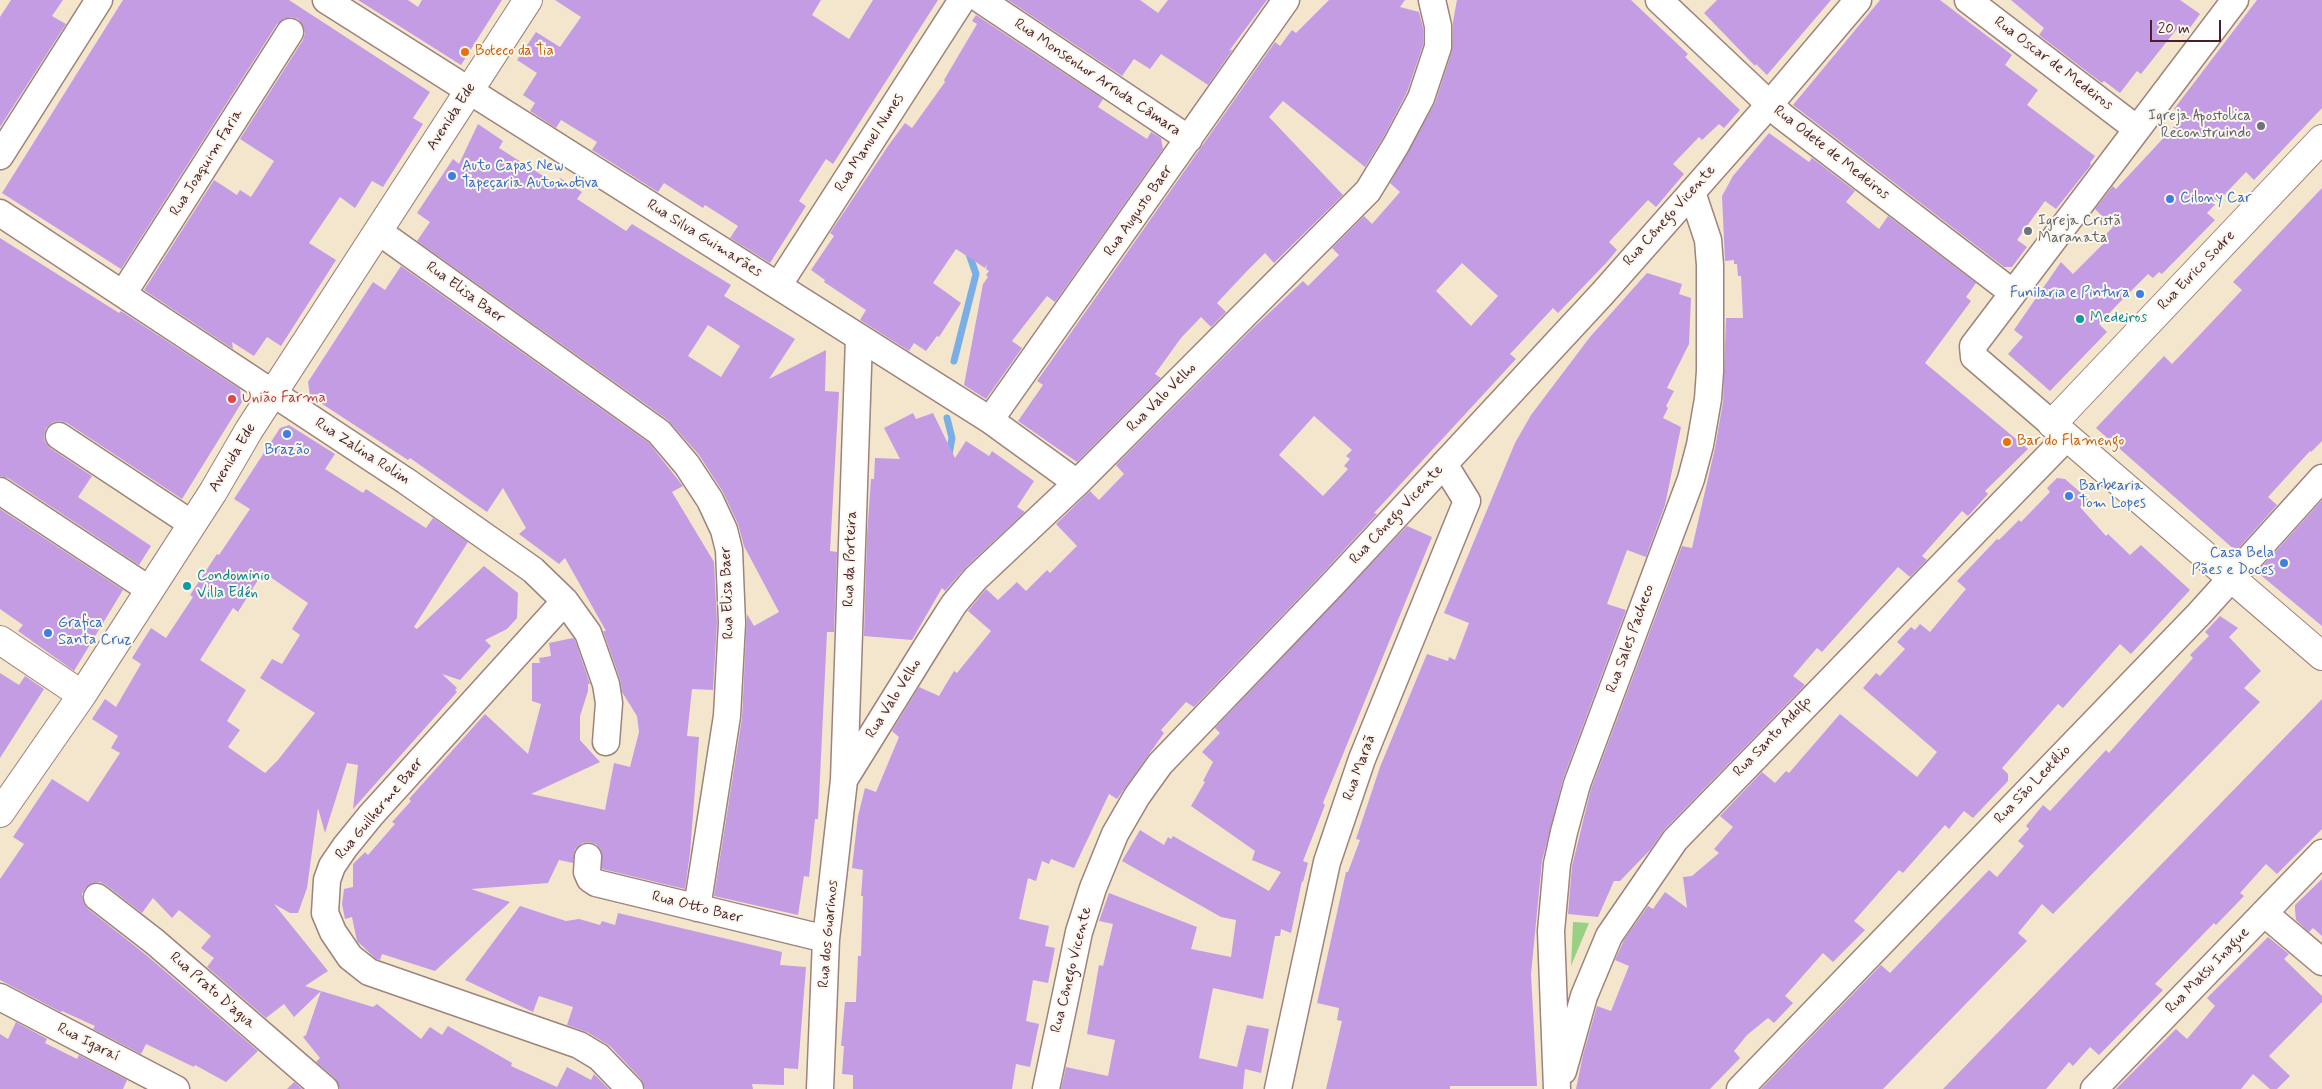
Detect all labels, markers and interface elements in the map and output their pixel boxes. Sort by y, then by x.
scale bar [2152,10,2223,42]
street label: Rua Oscar de Medeiros [1990,13,2116,115]
street label: Rua Monsenhor Arruda Câmara [1010,15,1184,141]
text: 20 m [2158,19,2190,39]
place label: Boteco da Tia [475,43,554,61]
marker: Boteco da Tia [459,46,471,58]
street label: Avenida Ede [424,80,480,154]
street label: Rua Manuel Nunes [831,90,909,196]
street label: Rua Odete de Medeiros [1769,102,1893,204]
street label: Rua Joaquim Faria [167,106,247,220]
place label: Igreja Apostolica Reconstruindo [2148,108,2251,143]
marker: Igreja Apostolica Reconstruindo [2255,120,2267,132]
place label: Auto Capas New Tapeçaria Automotiva [462,158,599,193]
street label: Rua Augusto Baer [1101,162,1177,260]
street label: Rua Cônego Vicente [1620,162,1720,270]
marker: Auto Capas New Tapeçaria Automotiva [446,170,458,182]
place label: Cilony Car [2180,190,2251,208]
marker: Cilony Car [2164,193,2176,205]
street label: Rua Silva Guimarães [643,196,765,282]
place label: Igreja Cristã Maranata [2038,213,2121,248]
marker: Igreja Cristã Maranata [2022,225,2034,237]
street label: Rua Eurico Sodre [2154,227,2240,315]
street label: Rua Elisa Baer [422,258,508,328]
place label: Funilaria e Pintura [2010,285,2130,303]
marker: Funilaria e Pintura [2134,288,2146,300]
place label: Medeiros [2090,310,2147,328]
marker: Medeiros [2074,313,2086,325]
street label: Rua Valo Velho [1124,360,1200,436]
place label: União Farma [242,390,326,408]
marker: União Farma [226,393,238,405]
street label: Rua Zalina Rolim [311,415,413,489]
street label: Avenida Ede [206,420,260,496]
marker: Brazão [281,428,293,440]
place label: Bar do Flamengo [2017,433,2124,451]
marker: Bar do Flamengo [2001,436,2013,448]
place label: Brazão [264,442,310,460]
street label: Rua Cônego Vicente [1346,461,1448,569]
place label: Barbearia Tom Lopes [2079,478,2146,513]
marker: Barbearia Tom Lopes [2063,490,2075,502]
street label: Rua da Porteira [840,511,862,607]
place label: Casa Bela Pães e Doces [2192,545,2274,580]
street label: Rua Elisa Baer [717,546,739,640]
marker: Casa Bela Pães e Doces [2278,557,2290,569]
place label: Condominio Villa Edén [197,568,270,603]
marker: Condominio Villa Edén [181,580,193,592]
street label: Rua Sales Pacheco [1603,582,1659,696]
place label: Grafica Santa Cruz [58,615,132,650]
marker: Grafica Santa Cruz [42,627,54,639]
street label: Rua Valo Velho [862,656,926,742]
street label: Rua Santo Adolfo [1730,693,1816,781]
street label: Rua Maraã [1340,733,1380,803]
street label: Rua São Leotélio [1991,742,2075,828]
street label: Rua Guilherme Baer [332,754,428,864]
street label: Rua dos Guarinos [815,879,843,989]
street label: Rua Otto Baer [650,888,744,928]
street label: Rua Cônego Vicente [1048,905,1096,1035]
street label: Rua Matsu Inague [2162,924,2254,1018]
street label: Rua Prato D'agua [165,949,259,1033]
street label: Rua Igaraí [54,1020,122,1066]

